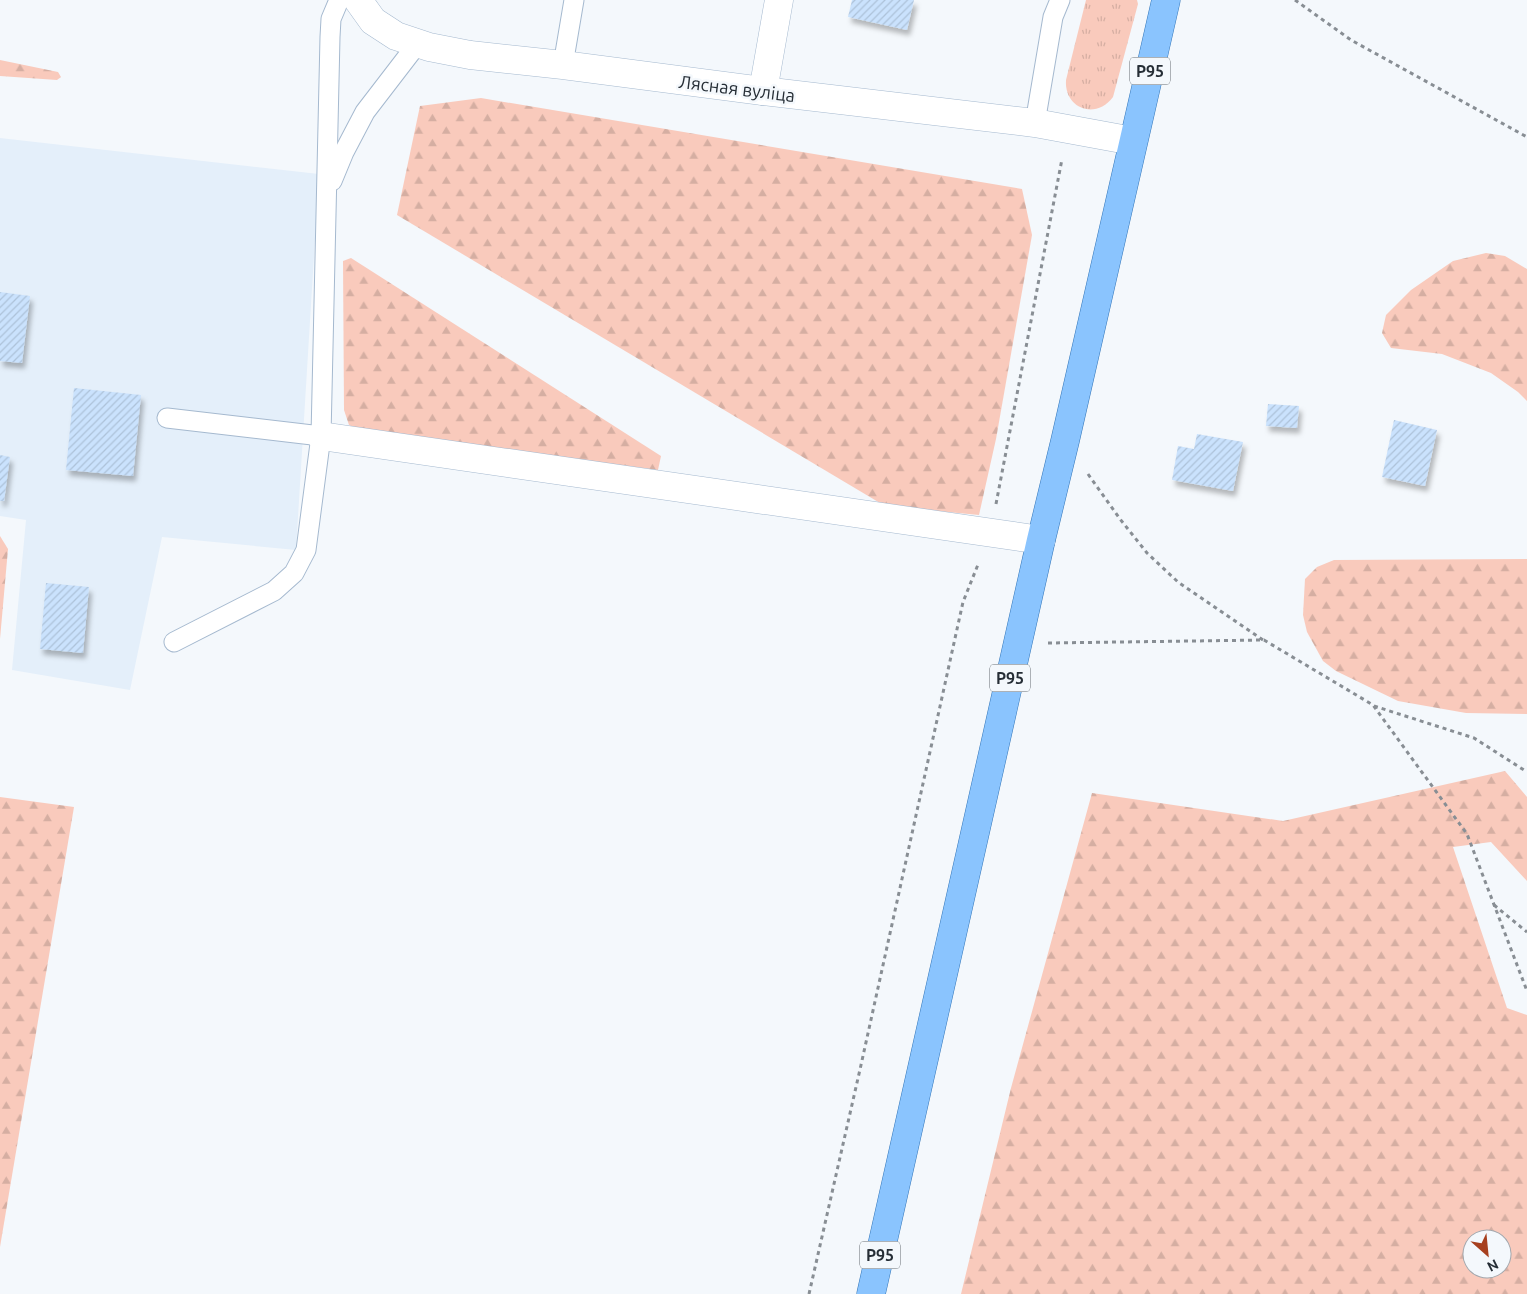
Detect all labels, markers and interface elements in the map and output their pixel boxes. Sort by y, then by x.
road number: Р95 [1130,58,1170,84]
street label: Лясная вуліца [678,71,796,105]
road number: Р95 [990,664,1030,691]
north arrow [1462,1229,1512,1279]
road number: Р95 [860,1242,900,1268]
text: N [1485,1256,1501,1275]

